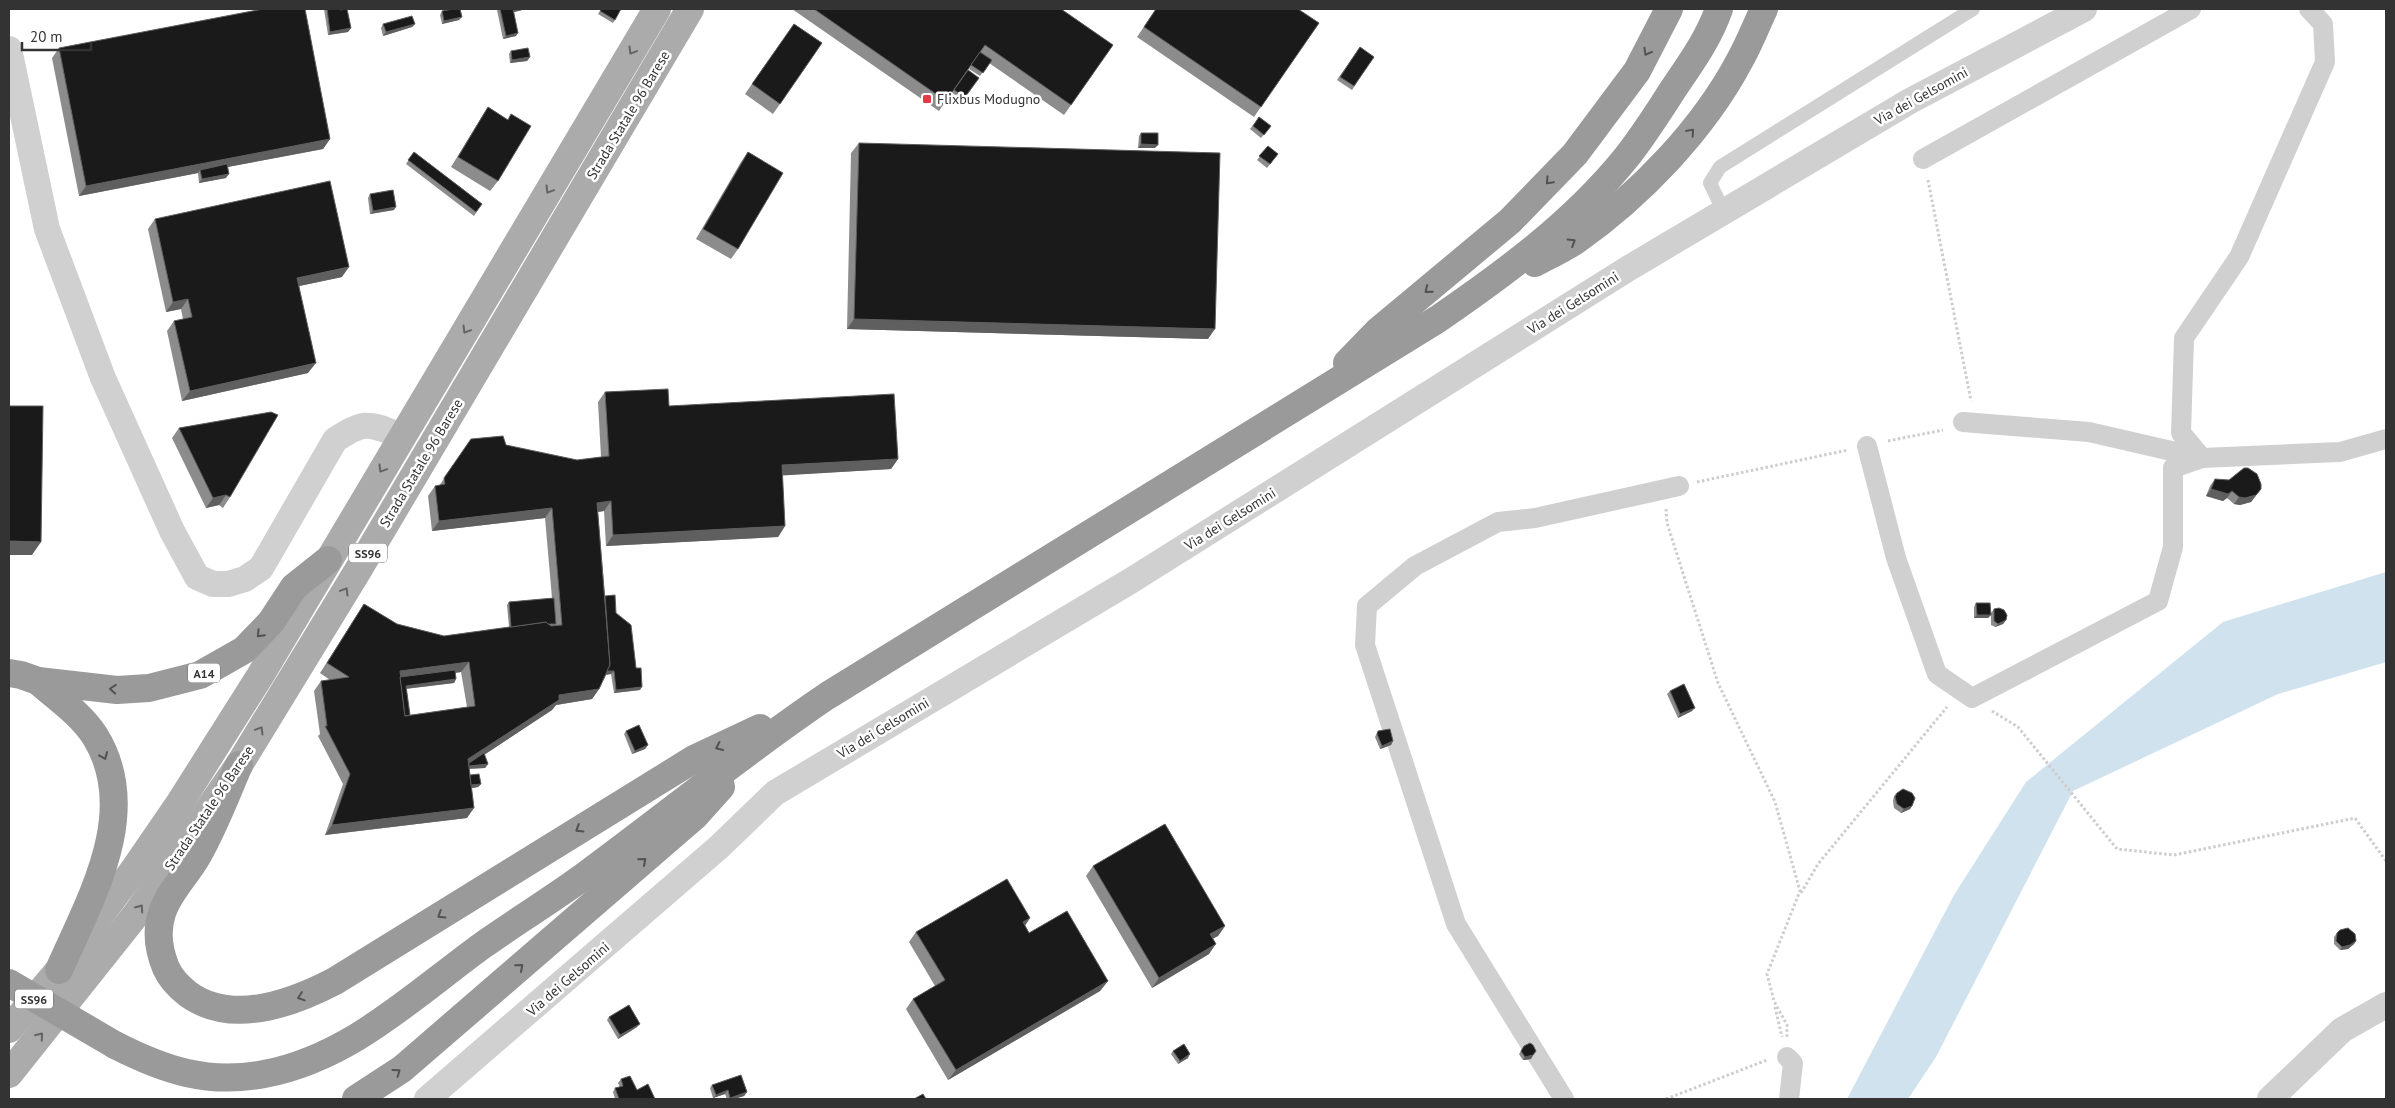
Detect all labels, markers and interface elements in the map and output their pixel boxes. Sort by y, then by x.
scale bar [22,20,91,52]
text: 20 m [30,27,63,46]
one-way arrow [629,45,639,54]
street label: Strada Statale 96 Barese [582,47,674,183]
one-way arrow [1643,47,1653,56]
street label: Via dei Gelsomini [1870,63,1971,130]
place label: Flixbus Modugno [937,90,1040,108]
marker: Flixbus Modugno [921,93,933,105]
one-way arrow [1685,129,1693,138]
one-way arrow [1546,176,1555,185]
one-way arrow [545,185,555,194]
one-way arrow [1566,239,1576,248]
street label: Via dei Gelsomini [1523,268,1622,339]
one-way arrow [1425,284,1434,293]
one-way arrow [462,324,472,333]
street label: Strada Statale 96 Barese [375,395,467,531]
one-way arrow [379,464,389,473]
street label: Via dei Gelsomini [1180,484,1279,555]
road number: SS96 [349,544,387,562]
one-way arrow [338,588,348,597]
one-way arrow [257,628,266,637]
road number: A14 [188,664,220,682]
one-way arrow [109,684,117,695]
street label: Via dei Gelsomini [833,693,932,763]
one-way arrow [254,727,264,736]
one-way arrow [715,740,724,751]
street label: Strada Statale 96 Barese [160,742,258,874]
one-way arrow [97,751,108,760]
one-way arrow [575,822,584,832]
one-way arrow [638,857,647,866]
one-way arrow [134,904,143,914]
one-way arrow [437,908,446,918]
street label: Via dei Gelsomini [522,938,613,1021]
one-way arrow [515,963,524,972]
road number: SS96 [15,990,53,1009]
one-way arrow [297,991,306,1001]
one-way arrow [34,1033,42,1042]
one-way arrow [391,1069,401,1078]

